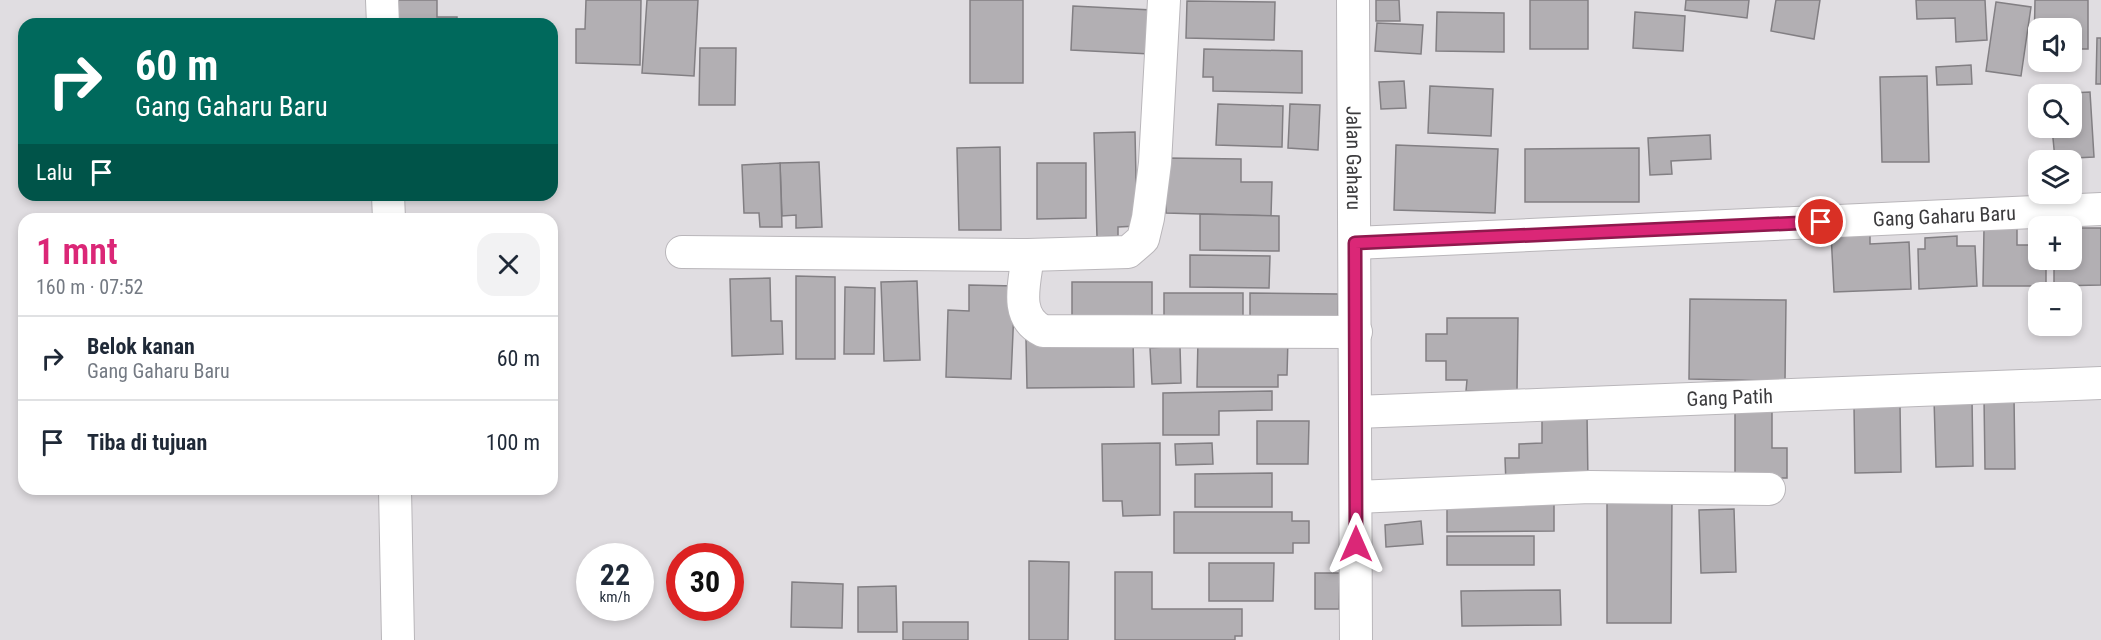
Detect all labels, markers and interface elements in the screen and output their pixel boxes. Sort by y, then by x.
map controls [2028,18,2082,336]
button: sound [2028,18,2082,72]
text: 60 m [135,41,218,90]
icon: right [36,42,114,120]
button: search [2028,84,2082,138]
text: Gang Gaharu Baru [135,91,328,123]
street label: Jalan Gaharu [1341,106,1366,210]
button: layers [2028,150,2082,204]
icon: arrive [85,156,118,189]
text: Lalu [36,160,73,185]
pin [1795,196,1846,247]
street label: Gang Gaharu Baru [1872,201,2016,231]
icon: arrive [1804,205,1837,238]
button: + [2028,216,2082,270]
text: 1 mnt [36,231,118,273]
button: close [477,233,540,296]
text: 160 m · 07:52 [36,275,143,299]
button: − [2028,282,2082,336]
text: Belok kanan [87,334,195,359]
icon: right [36,342,69,375]
text: 60 m [497,346,540,371]
text: Gang Gaharu Baru [87,359,230,383]
street label: Gang Patih [1686,384,1773,411]
icon: arrive [36,426,69,459]
text: Tiba di tujuan [87,430,207,455]
text: 100 m [486,430,540,455]
position arrow [1324,512,1388,576]
speed limit sign: 30 [666,543,744,621]
text: 22 [600,557,630,592]
text: km/h [600,588,630,606]

